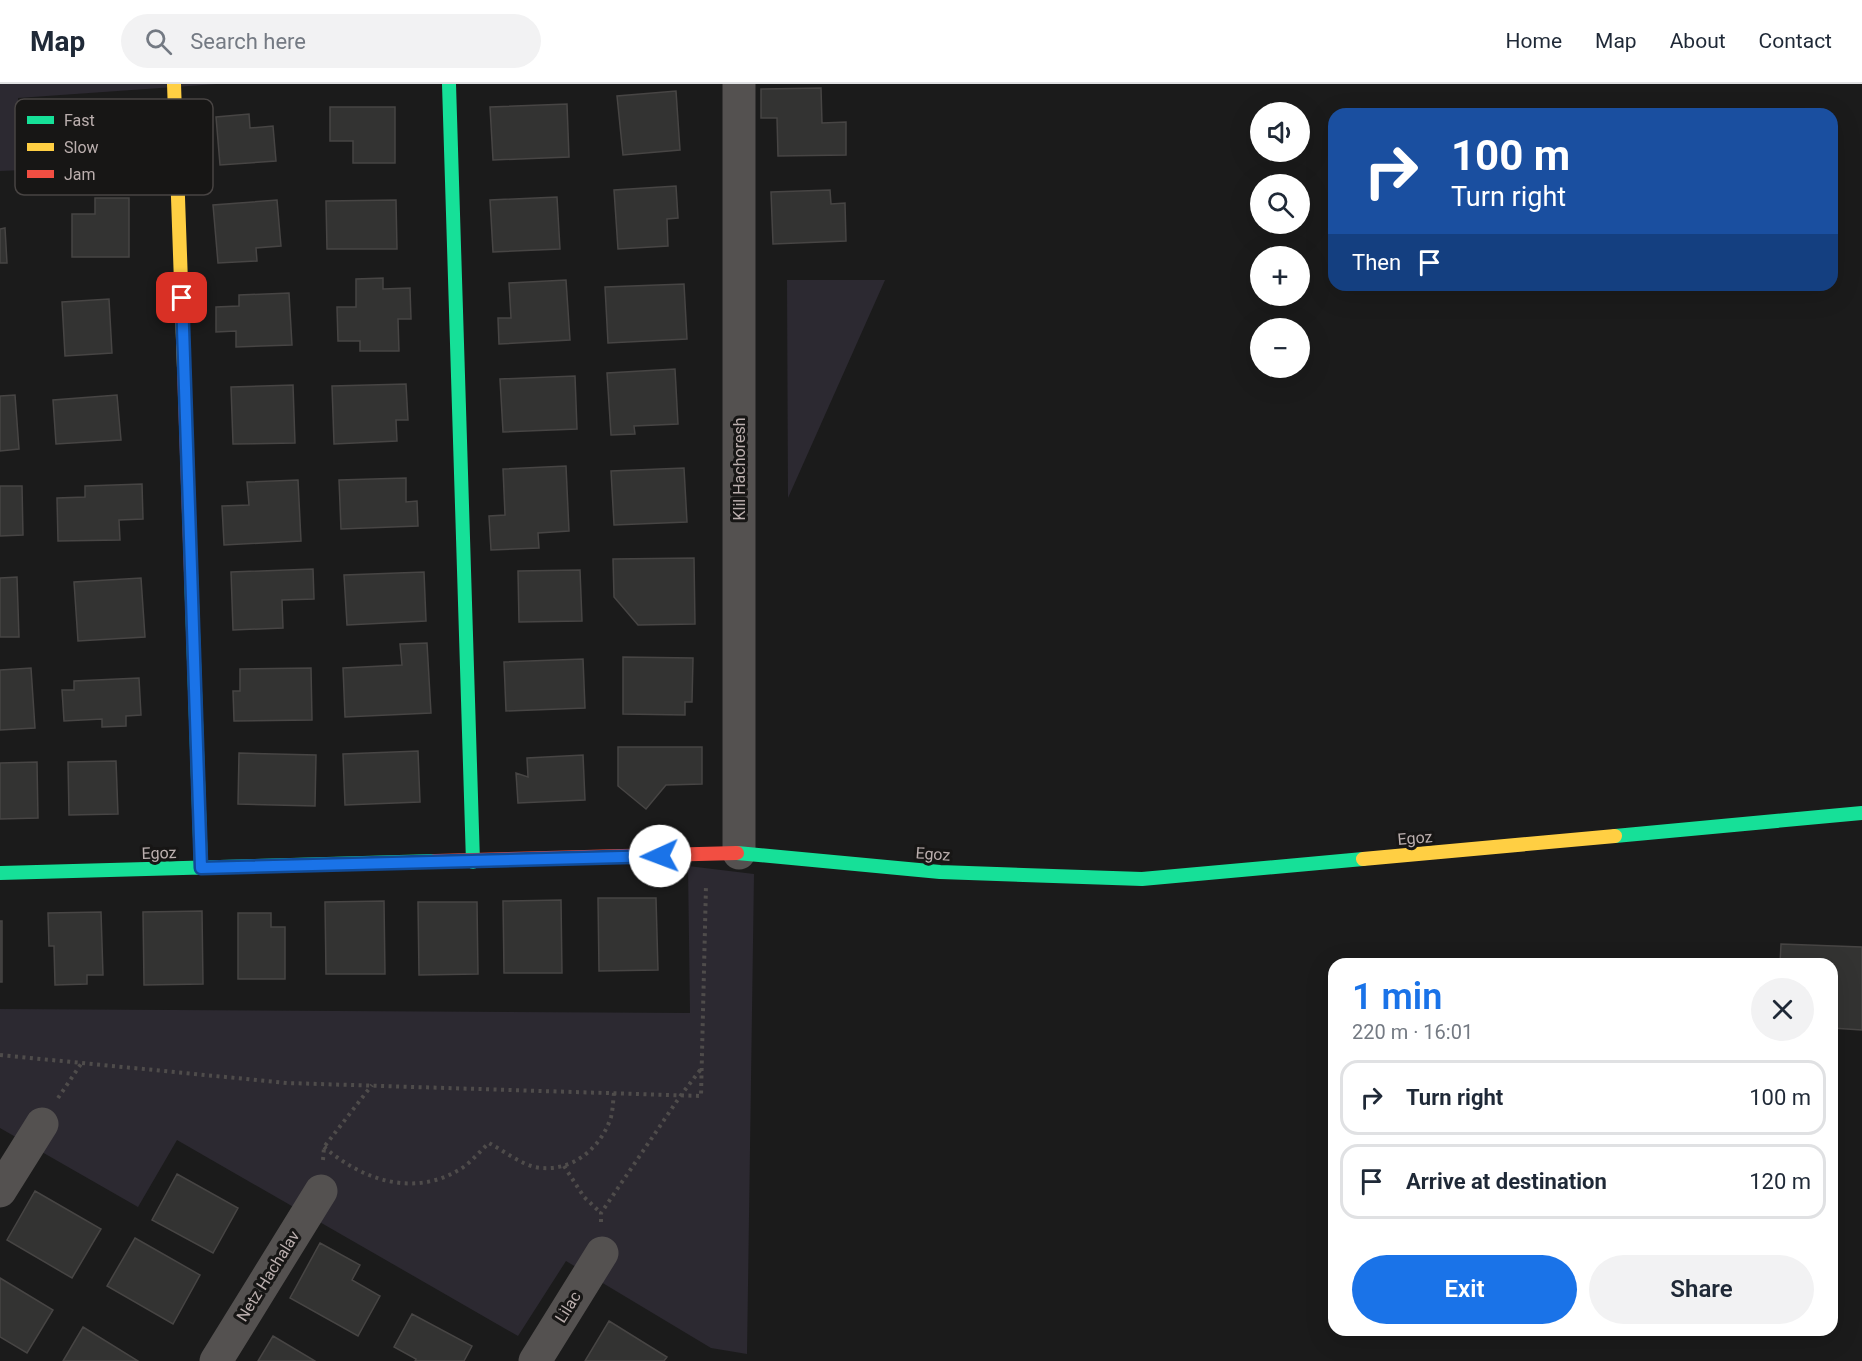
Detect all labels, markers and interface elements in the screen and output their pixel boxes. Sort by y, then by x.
search box [121,14,541,68]
text: Map [30,25,85,58]
icon: search [142,25,175,58]
text: Search here [190,29,306,54]
text: Home [1506,29,1562,53]
text: Map [1595,29,1637,53]
text: About [1670,29,1726,53]
text: Contact [1759,29,1832,53]
legend [15,99,213,195]
map controls [1250,102,1310,378]
button: sound [1250,102,1310,162]
text: Fast [64,111,95,130]
text: 100 m [1451,131,1570,180]
icon: right [1352,132,1430,210]
text: Slow [64,138,99,157]
text: Jam [64,165,96,184]
button: search [1250,174,1310,234]
text: Turn right [1451,181,1566,213]
button: + [1250,246,1310,306]
icon: arrive [1413,246,1446,279]
text: Then [1352,250,1401,275]
pin [156,272,207,323]
icon: arrive [165,281,198,314]
button: − [1250,318,1310,378]
street label: Klil Hachoresh [730,418,749,520]
position arrow [628,824,692,888]
street label: Egoz [1397,827,1433,849]
street label: Egoz [141,843,177,863]
street label: Egoz [915,843,951,865]
text: 1 min [1352,976,1442,1018]
button: close [1751,978,1814,1041]
text: 220 m · 16:01 [1352,1020,1473,1044]
icon: right [1355,1081,1388,1114]
text: Turn right [1406,1085,1503,1110]
text: 100 m [1749,1085,1811,1110]
icon: arrive [1355,1165,1388,1198]
text: Arrive at destination [1406,1169,1607,1194]
text: 120 m [1749,1169,1811,1194]
street label: Netz Hachalav [233,1227,304,1325]
button: Exit [1352,1255,1577,1324]
button: Share [1589,1255,1814,1324]
street label: Lilac [551,1288,585,1326]

